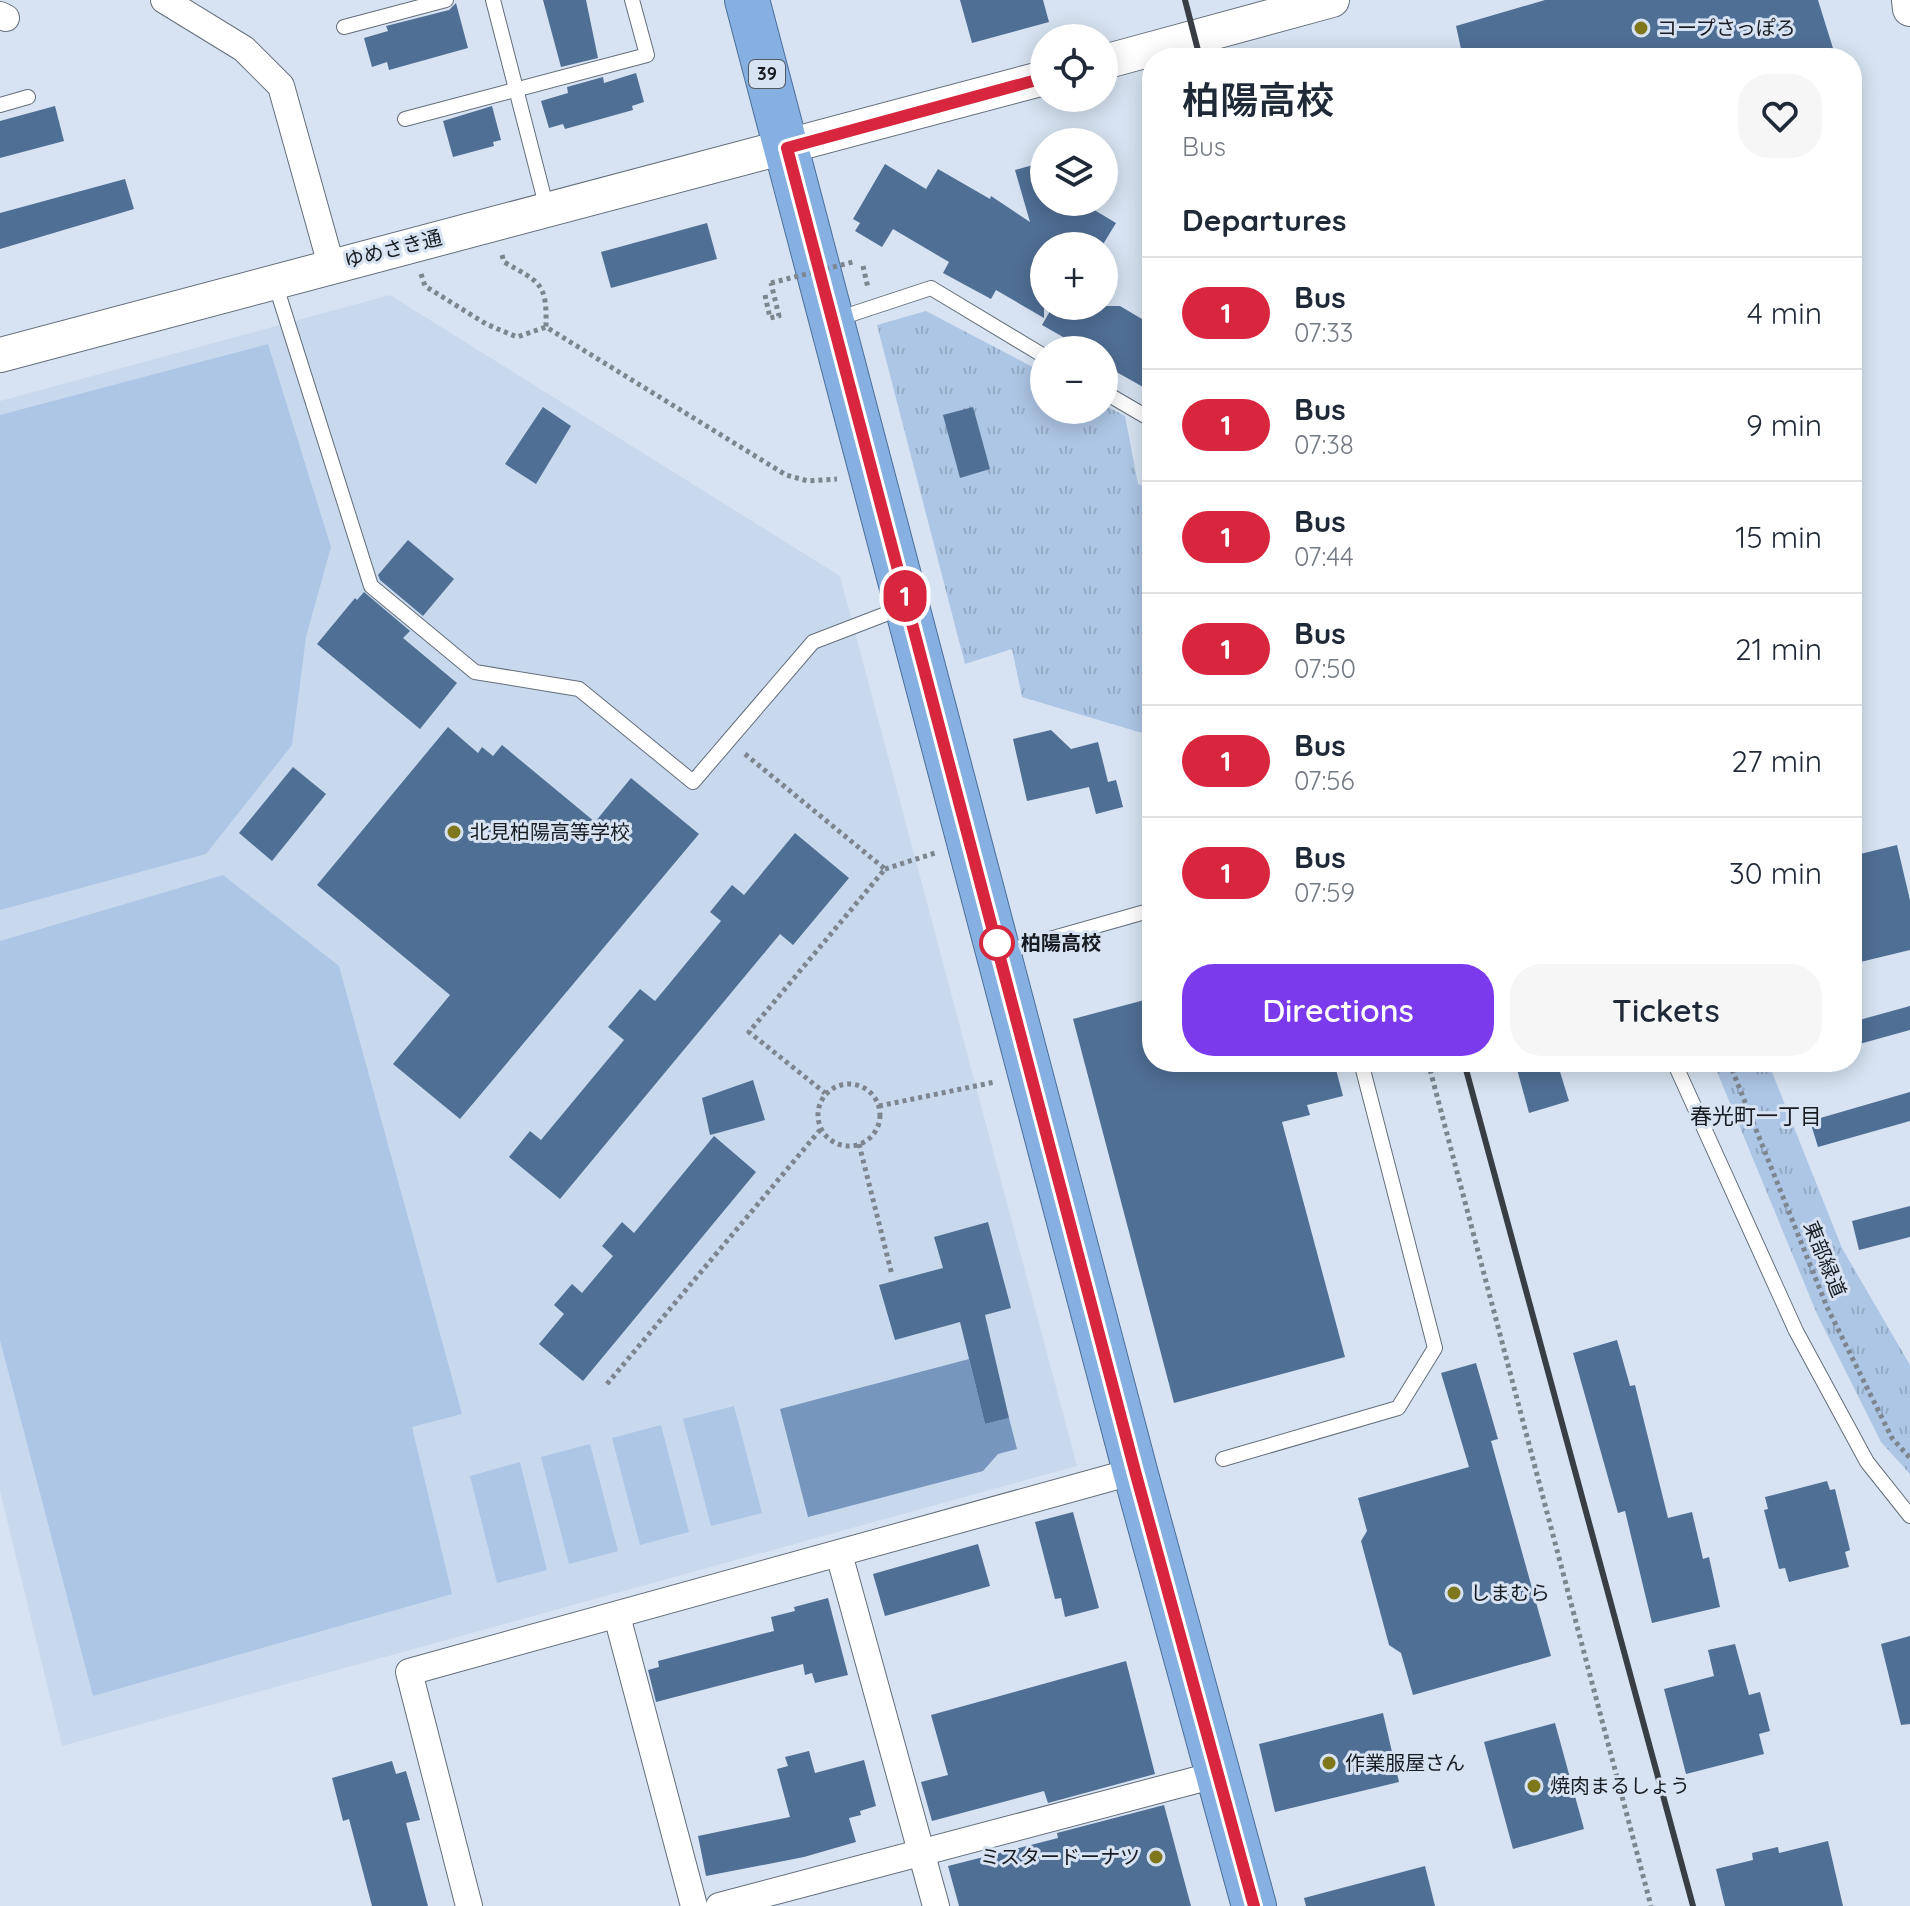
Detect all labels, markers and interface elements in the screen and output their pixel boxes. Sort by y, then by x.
place label: コープさっぽろ [1657,15,1796,40]
marker: コープさっぽろ [1632,19,1650,37]
map controls [1030,24,1118,424]
button: locate [1030,24,1118,112]
road number: 39 [749,60,785,88]
button: heart [1738,74,1822,158]
text: 柏陽高校 [1182,76,1334,124]
button: layers [1030,128,1118,216]
text: Bus [1182,130,1226,163]
text: Departures [1182,201,1347,239]
street label: ゆめさき通 [341,224,444,273]
button: + [1030,232,1118,320]
text: Bus [1294,278,1346,316]
text: 4 min [1747,294,1822,332]
text: 1 [1221,295,1231,330]
text: 07:33 [1294,316,1354,349]
button: − [1030,336,1118,424]
text: Bus [1294,390,1346,428]
text: 9 min [1746,406,1822,444]
text: 1 [1221,407,1231,442]
text: 07:38 [1294,428,1354,461]
text: Bus [1294,502,1346,540]
text: 15 min [1735,518,1822,556]
text: 1 [1221,519,1231,554]
text: 07:44 [1294,540,1354,573]
line badge: 1 [879,570,931,622]
text: 1 [900,578,910,613]
text: Bus [1294,614,1346,652]
text: 21 min [1735,630,1822,668]
text: 1 [1221,631,1231,666]
text: 07:50 [1294,652,1356,685]
text: Bus [1294,726,1346,764]
text: 27 min [1731,742,1822,780]
text: 1 [1221,743,1231,778]
text: 07:56 [1294,764,1354,797]
place label: 北見柏陽高等学校 [470,819,630,844]
marker: 北見柏陽高等学校 [445,823,463,841]
text: Bus [1294,838,1346,876]
text: 30 min [1729,854,1822,892]
text: 1 [1221,855,1231,890]
text: 07:59 [1294,876,1355,909]
marker: 柏陽高校 [980,926,1014,960]
place label: 柏陽高校 [1021,930,1101,955]
button: Directions [1182,964,1494,1056]
button: Tickets [1510,964,1822,1056]
district label: 春光町一丁目 [1690,1102,1822,1130]
street label: 東部緑道 [1799,1217,1852,1301]
place label: しまむら [1470,1580,1550,1605]
marker: しまむら [1445,1584,1463,1602]
place label: 作業服屋さん [1345,1750,1465,1775]
marker: 作業服屋さん [1320,1754,1338,1772]
place label: 焼肉まるしょう [1550,1773,1690,1798]
marker: 焼肉まるしょう [1525,1777,1543,1795]
place label: ミスタードーナツ [980,1844,1140,1869]
marker: ミスタードーナツ [1147,1848,1165,1866]

